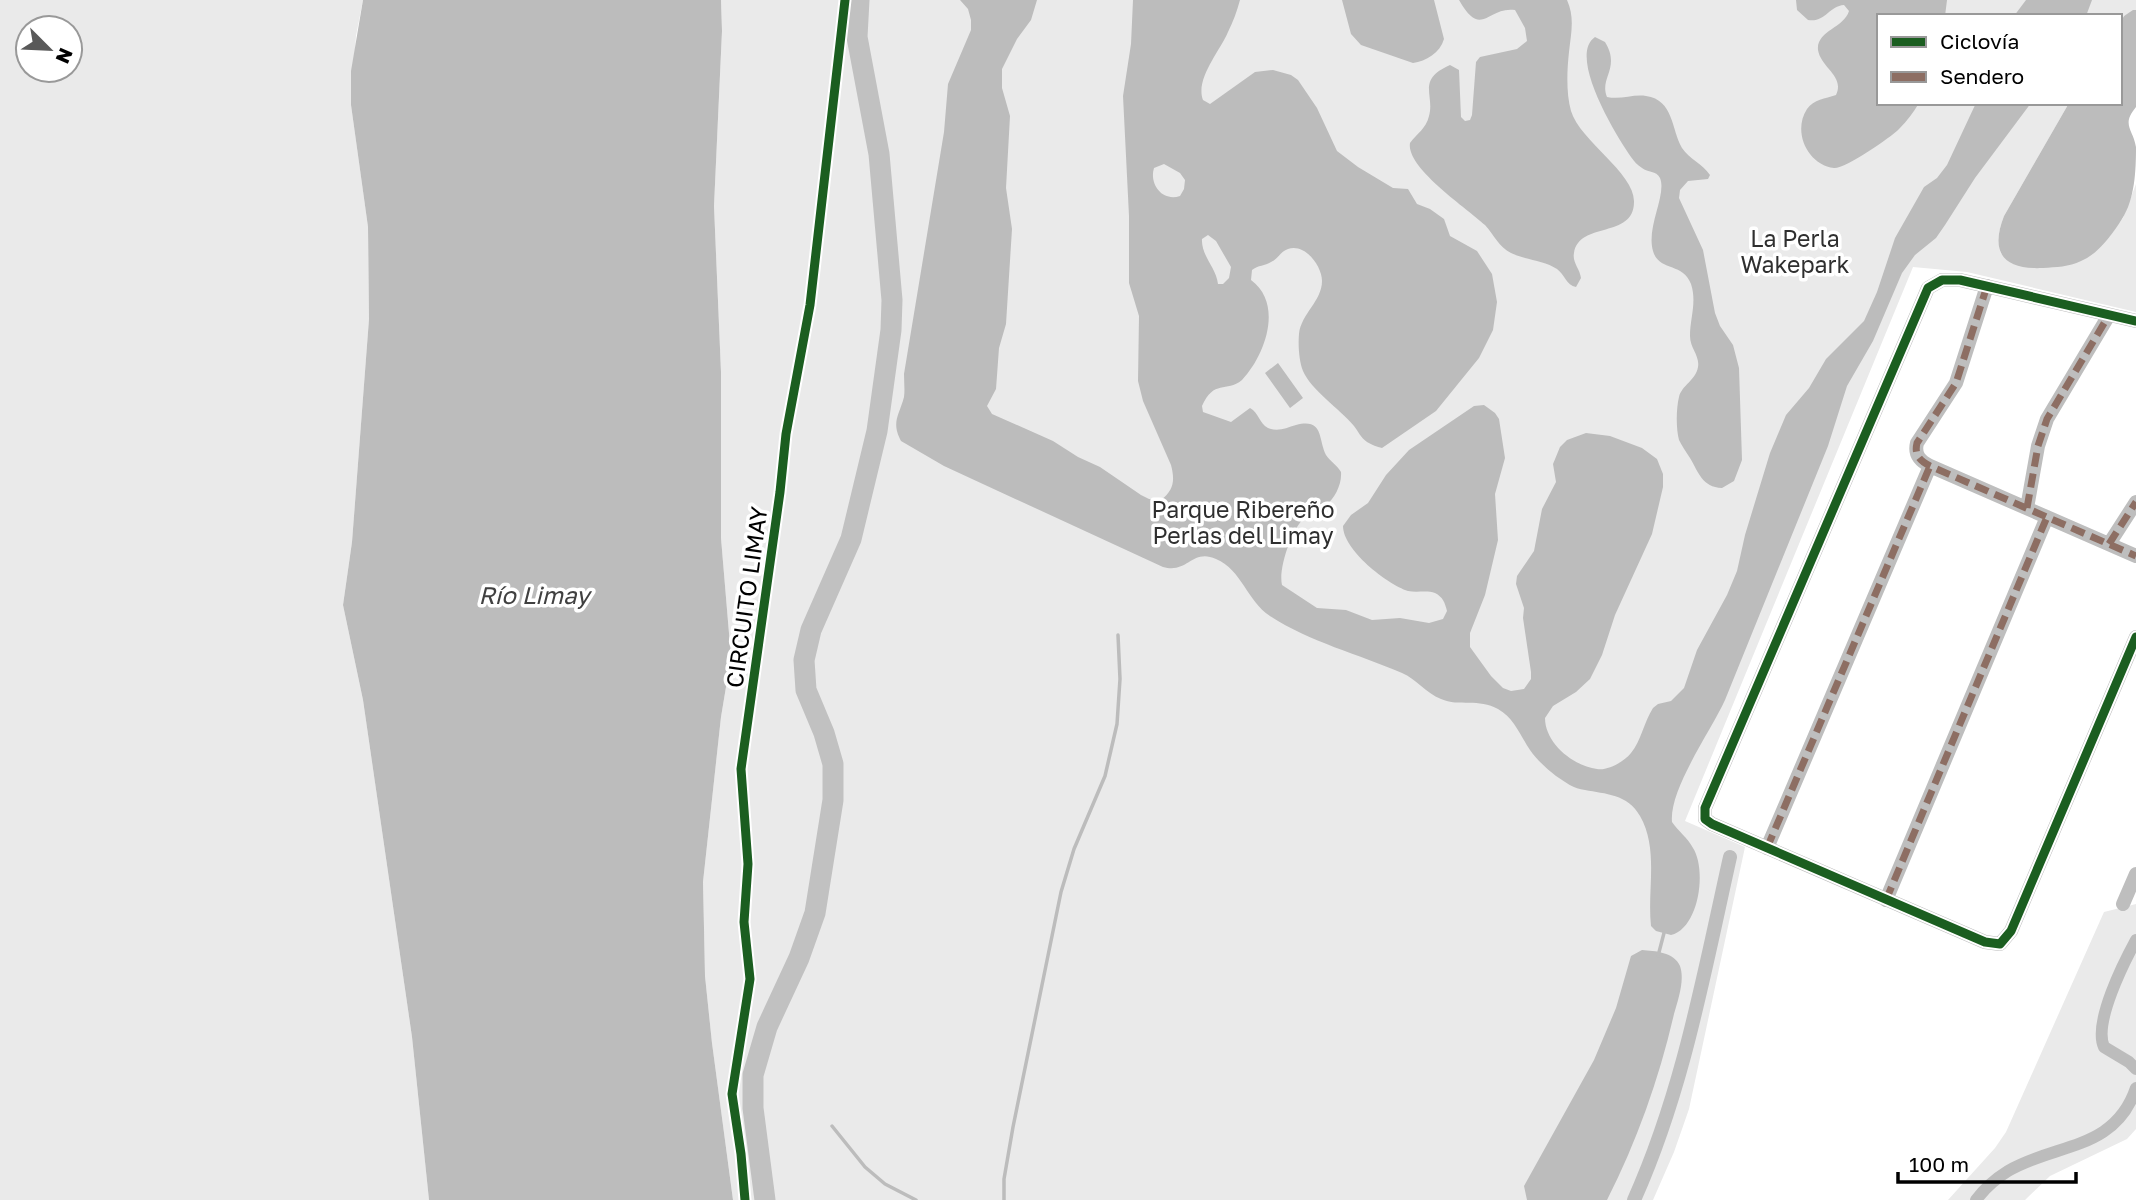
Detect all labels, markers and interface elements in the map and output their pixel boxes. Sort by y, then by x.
north arrow [14,14,84,84]
legend [1877,14,2122,105]
text: Ciclovía [1940,28,2019,54]
text: N [52,45,78,67]
text: Sendero [1940,63,2024,89]
park label: La Perla Wakepark [1740,224,1850,278]
park label: Parque Ribereño Perlas del Limay [1151,495,1335,549]
street label: CIRCUITO LIMAY [719,504,773,689]
water label: Río Limay [478,580,593,610]
scale bar [1898,1140,2076,1184]
text: 100 m [1909,1151,1969,1177]

